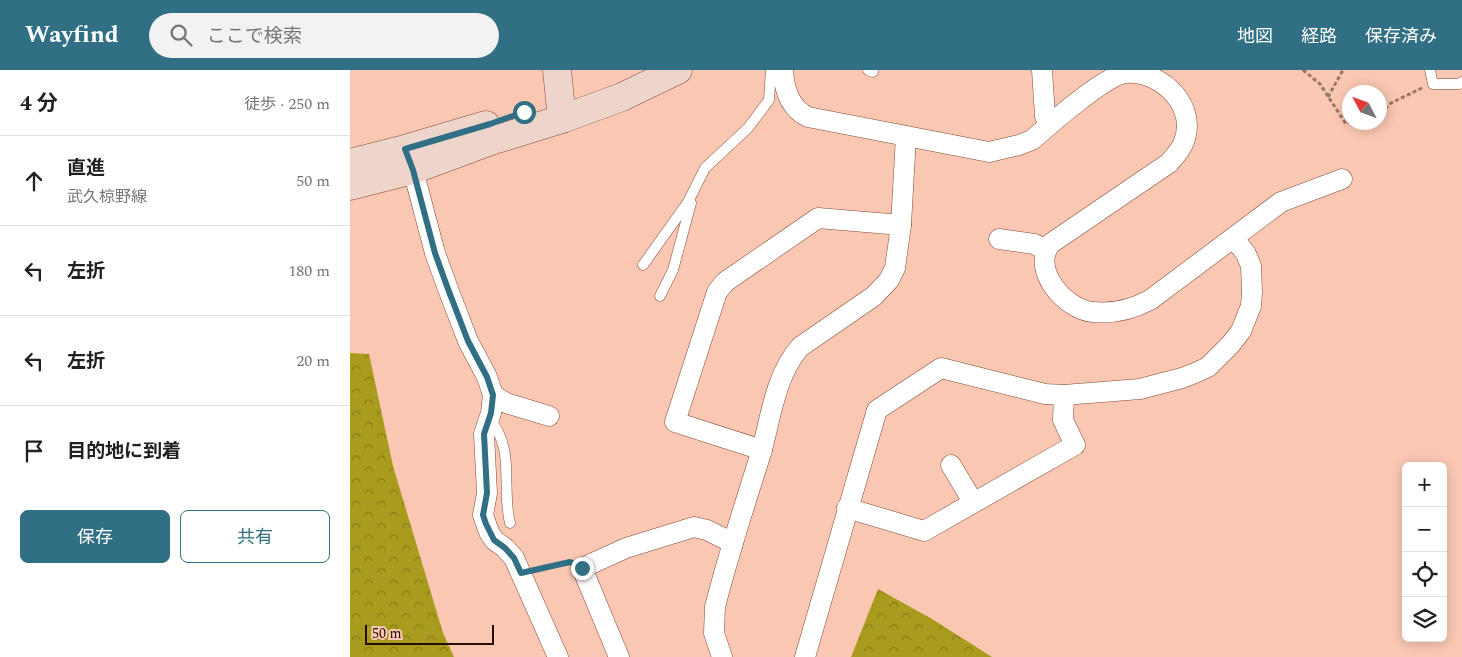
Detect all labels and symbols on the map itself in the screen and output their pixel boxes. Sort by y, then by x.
north arrow [1342,85,1387,130]
route start [513,101,536,124]
route end [571,557,594,580]
scale bar [365,622,494,645]

